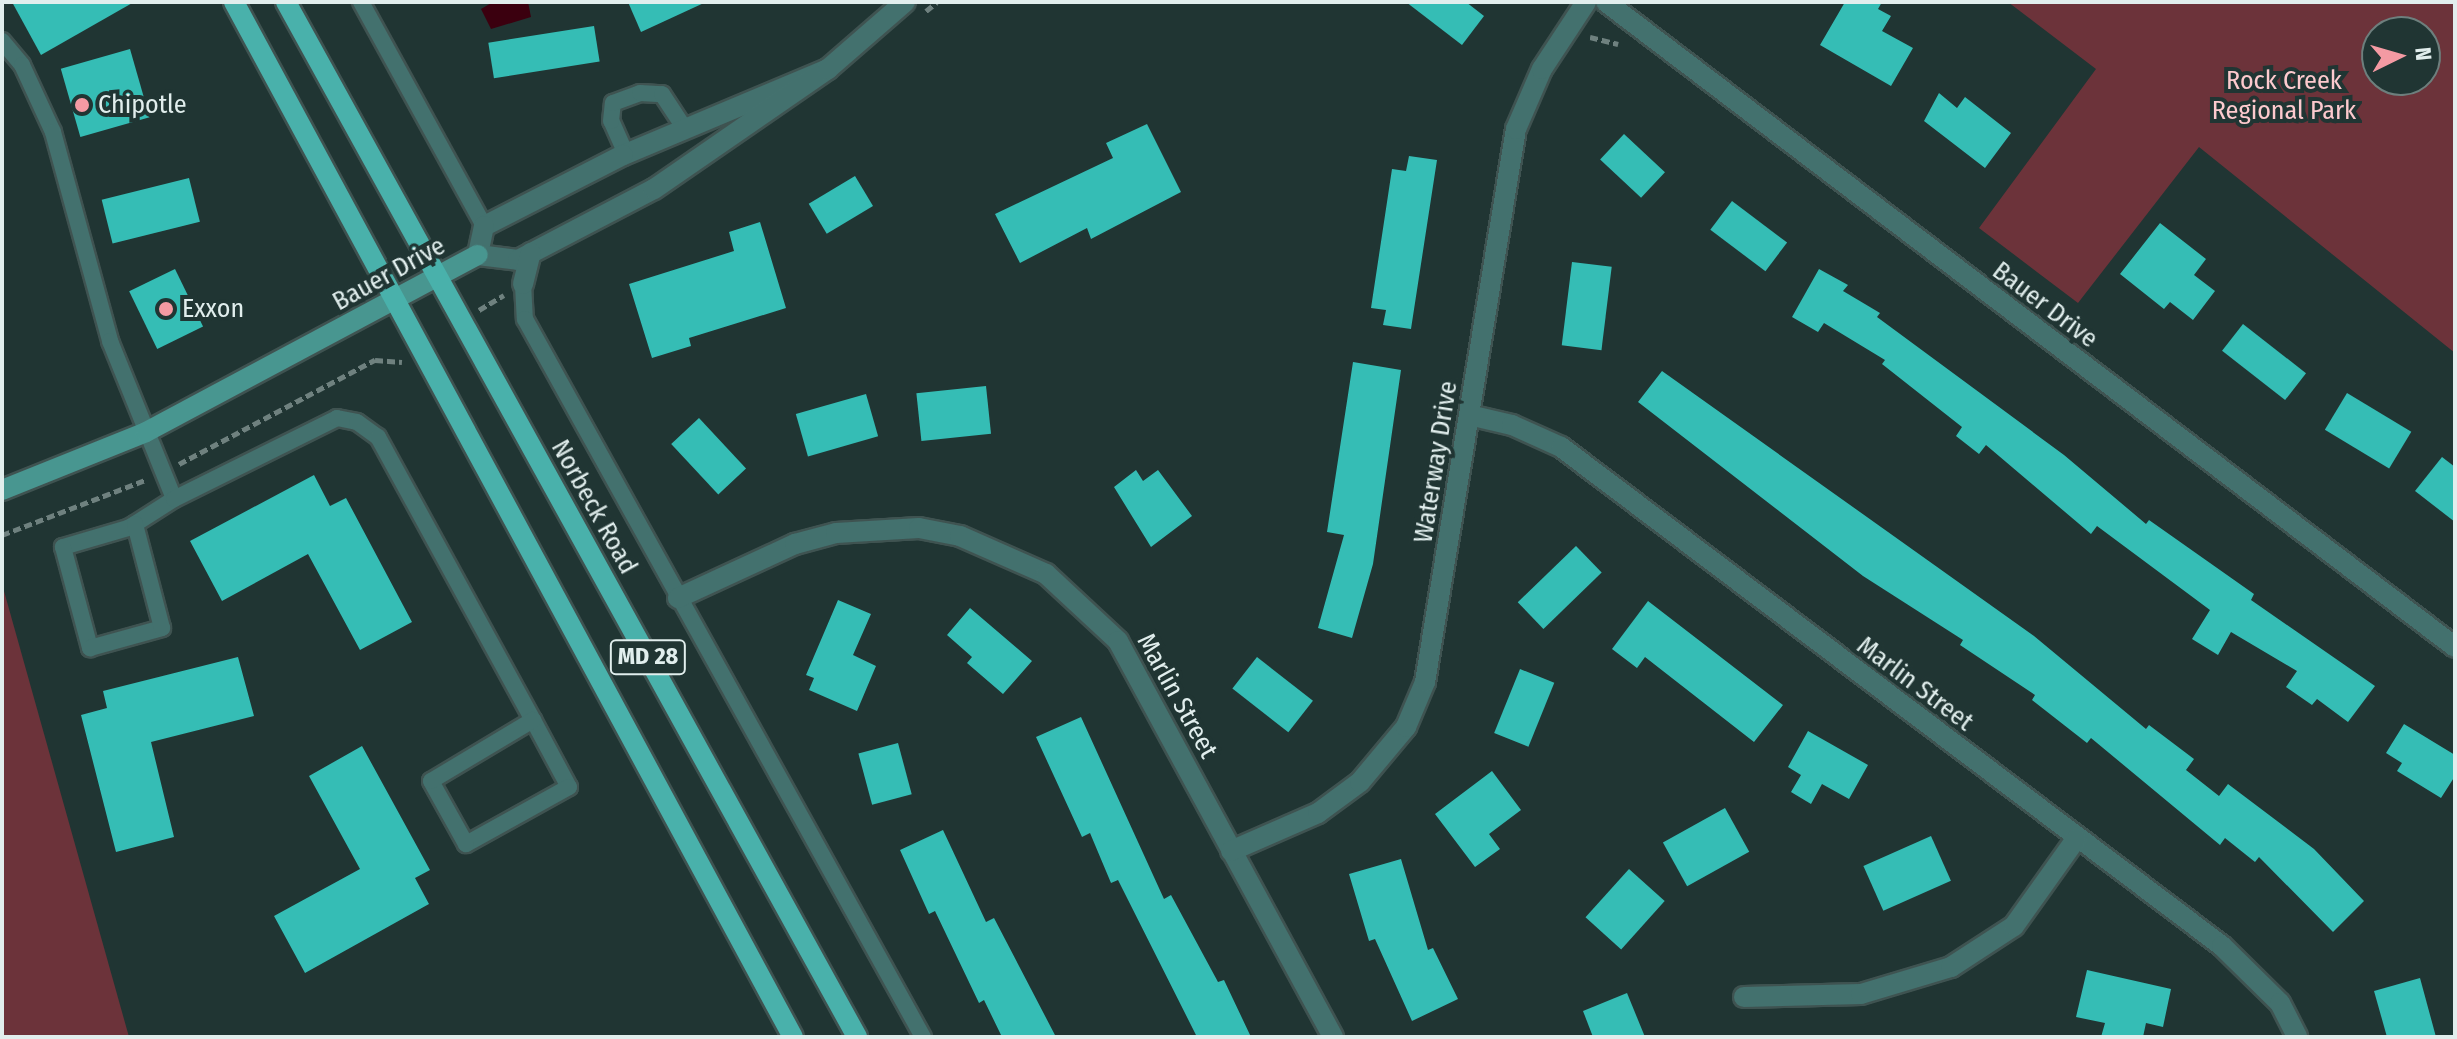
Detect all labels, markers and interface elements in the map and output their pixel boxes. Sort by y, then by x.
north arrow [2361,16,2441,96]
text: N [2409,46,2437,62]
park label: Rock Creek Regional Park [2212,65,2356,126]
place label: Chipotle [98,89,187,121]
marker: Chipotle [73,96,91,114]
street label: Bauer Drive [327,230,451,318]
street label: Bauer Drive [1986,255,2104,355]
place label: Exxon [182,293,244,325]
marker: Exxon [157,300,175,318]
street label: Waterway Drive [1408,379,1464,545]
street label: Norbeck Road [544,435,644,579]
street label: Marlin Street [1130,628,1224,764]
street label: Marlin Street [1851,630,1979,738]
road number: MD 28 [608,637,688,677]

